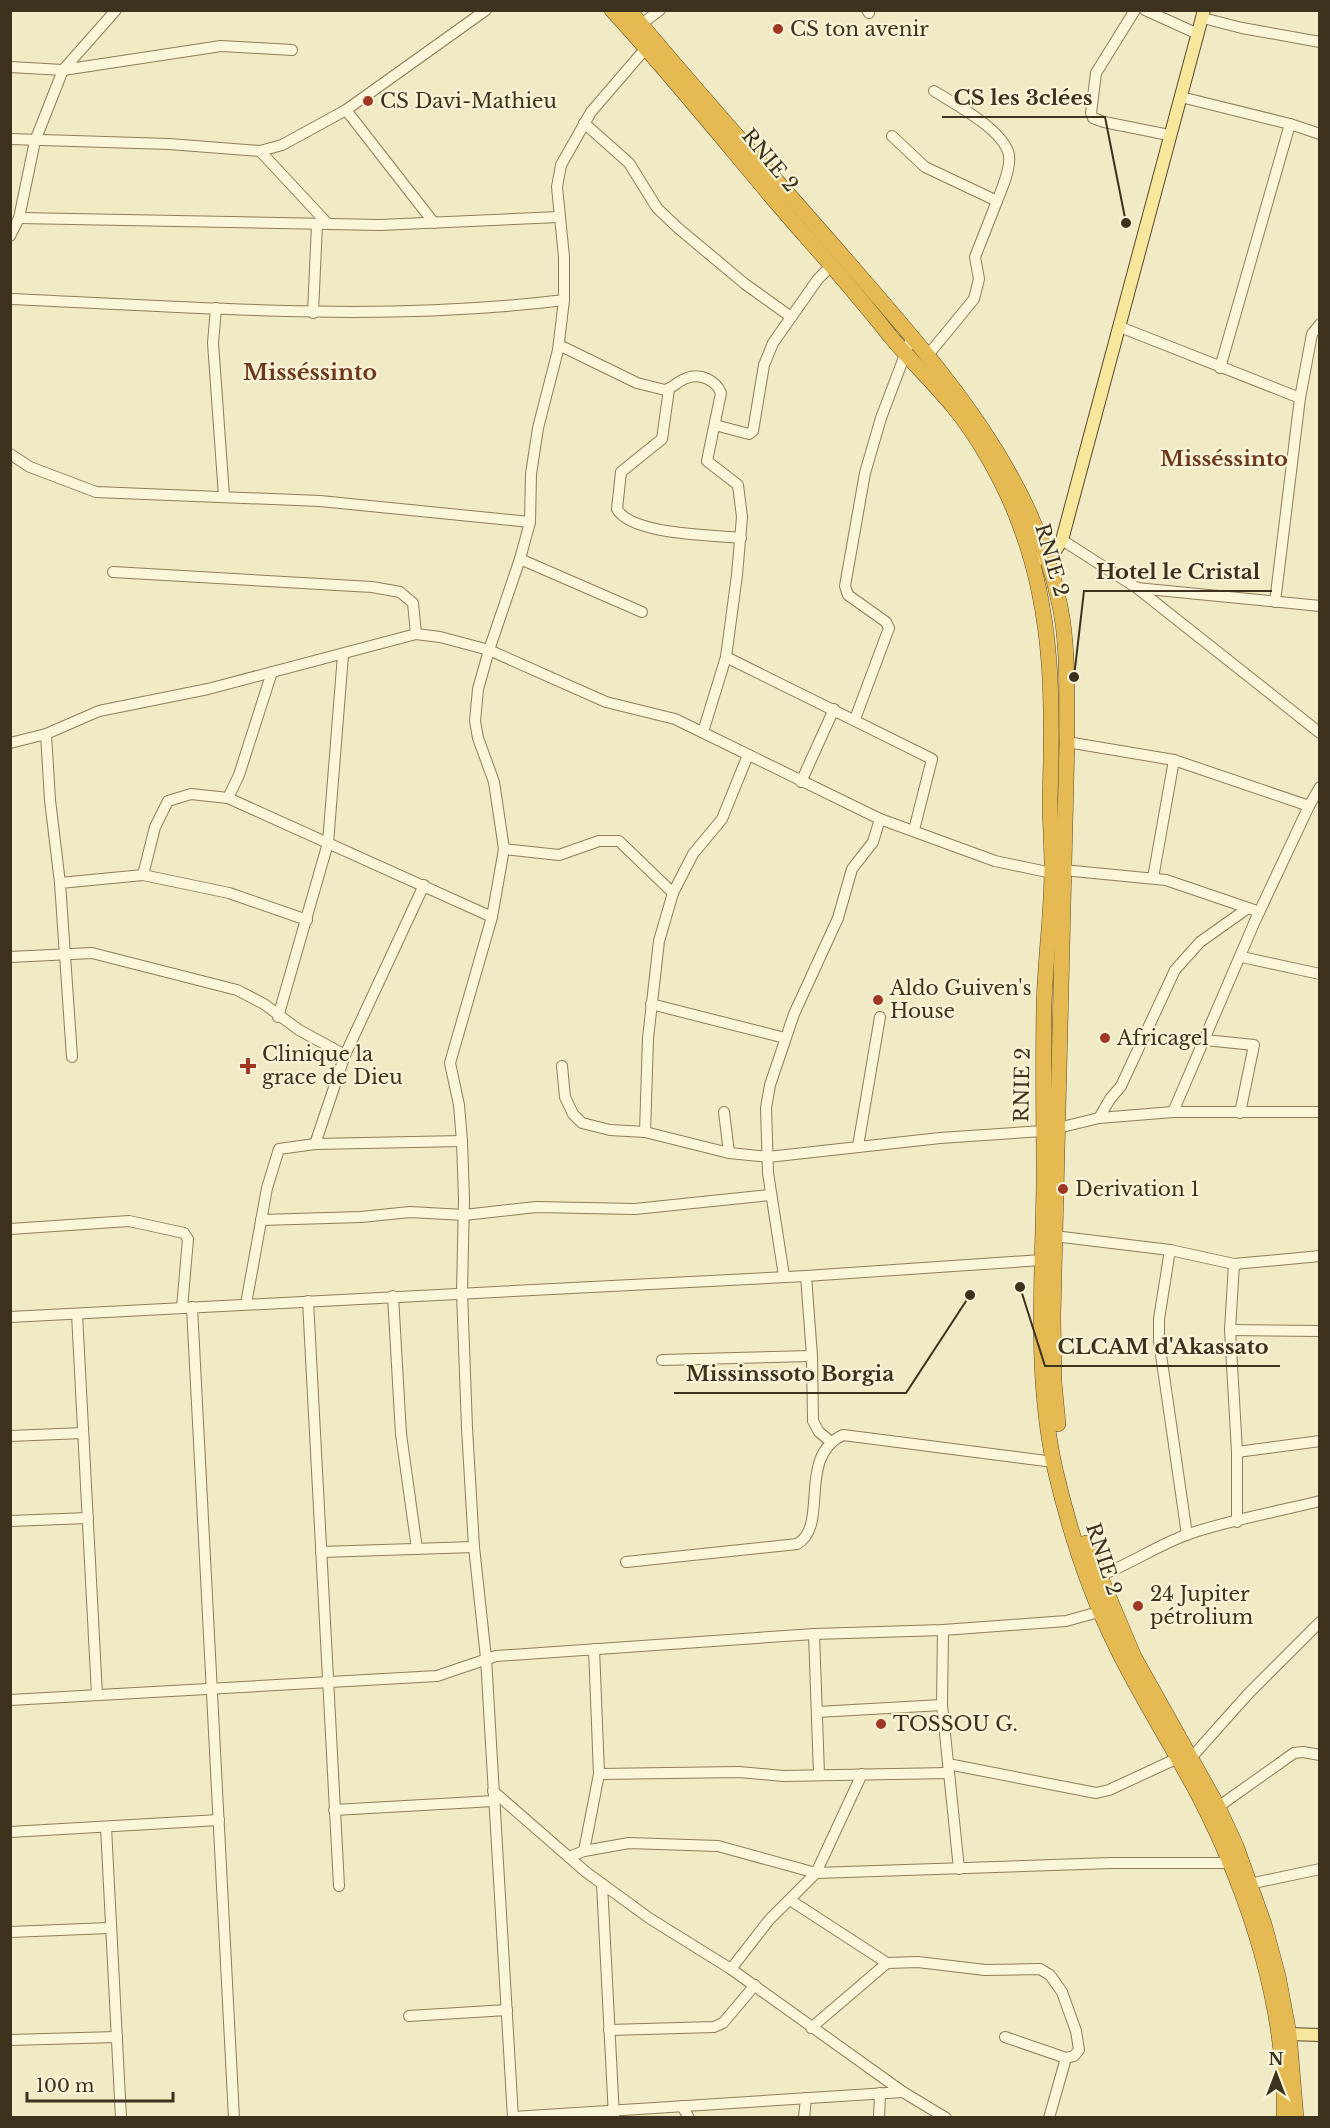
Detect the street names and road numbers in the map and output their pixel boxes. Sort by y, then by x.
street label: RNIE 2 [737,124,803,196]
street label: RNIE 2 [1030,521,1074,599]
street label: RNIE 2 [1009,1047,1035,1123]
street label: RNIE 2 [1081,1520,1127,1598]

